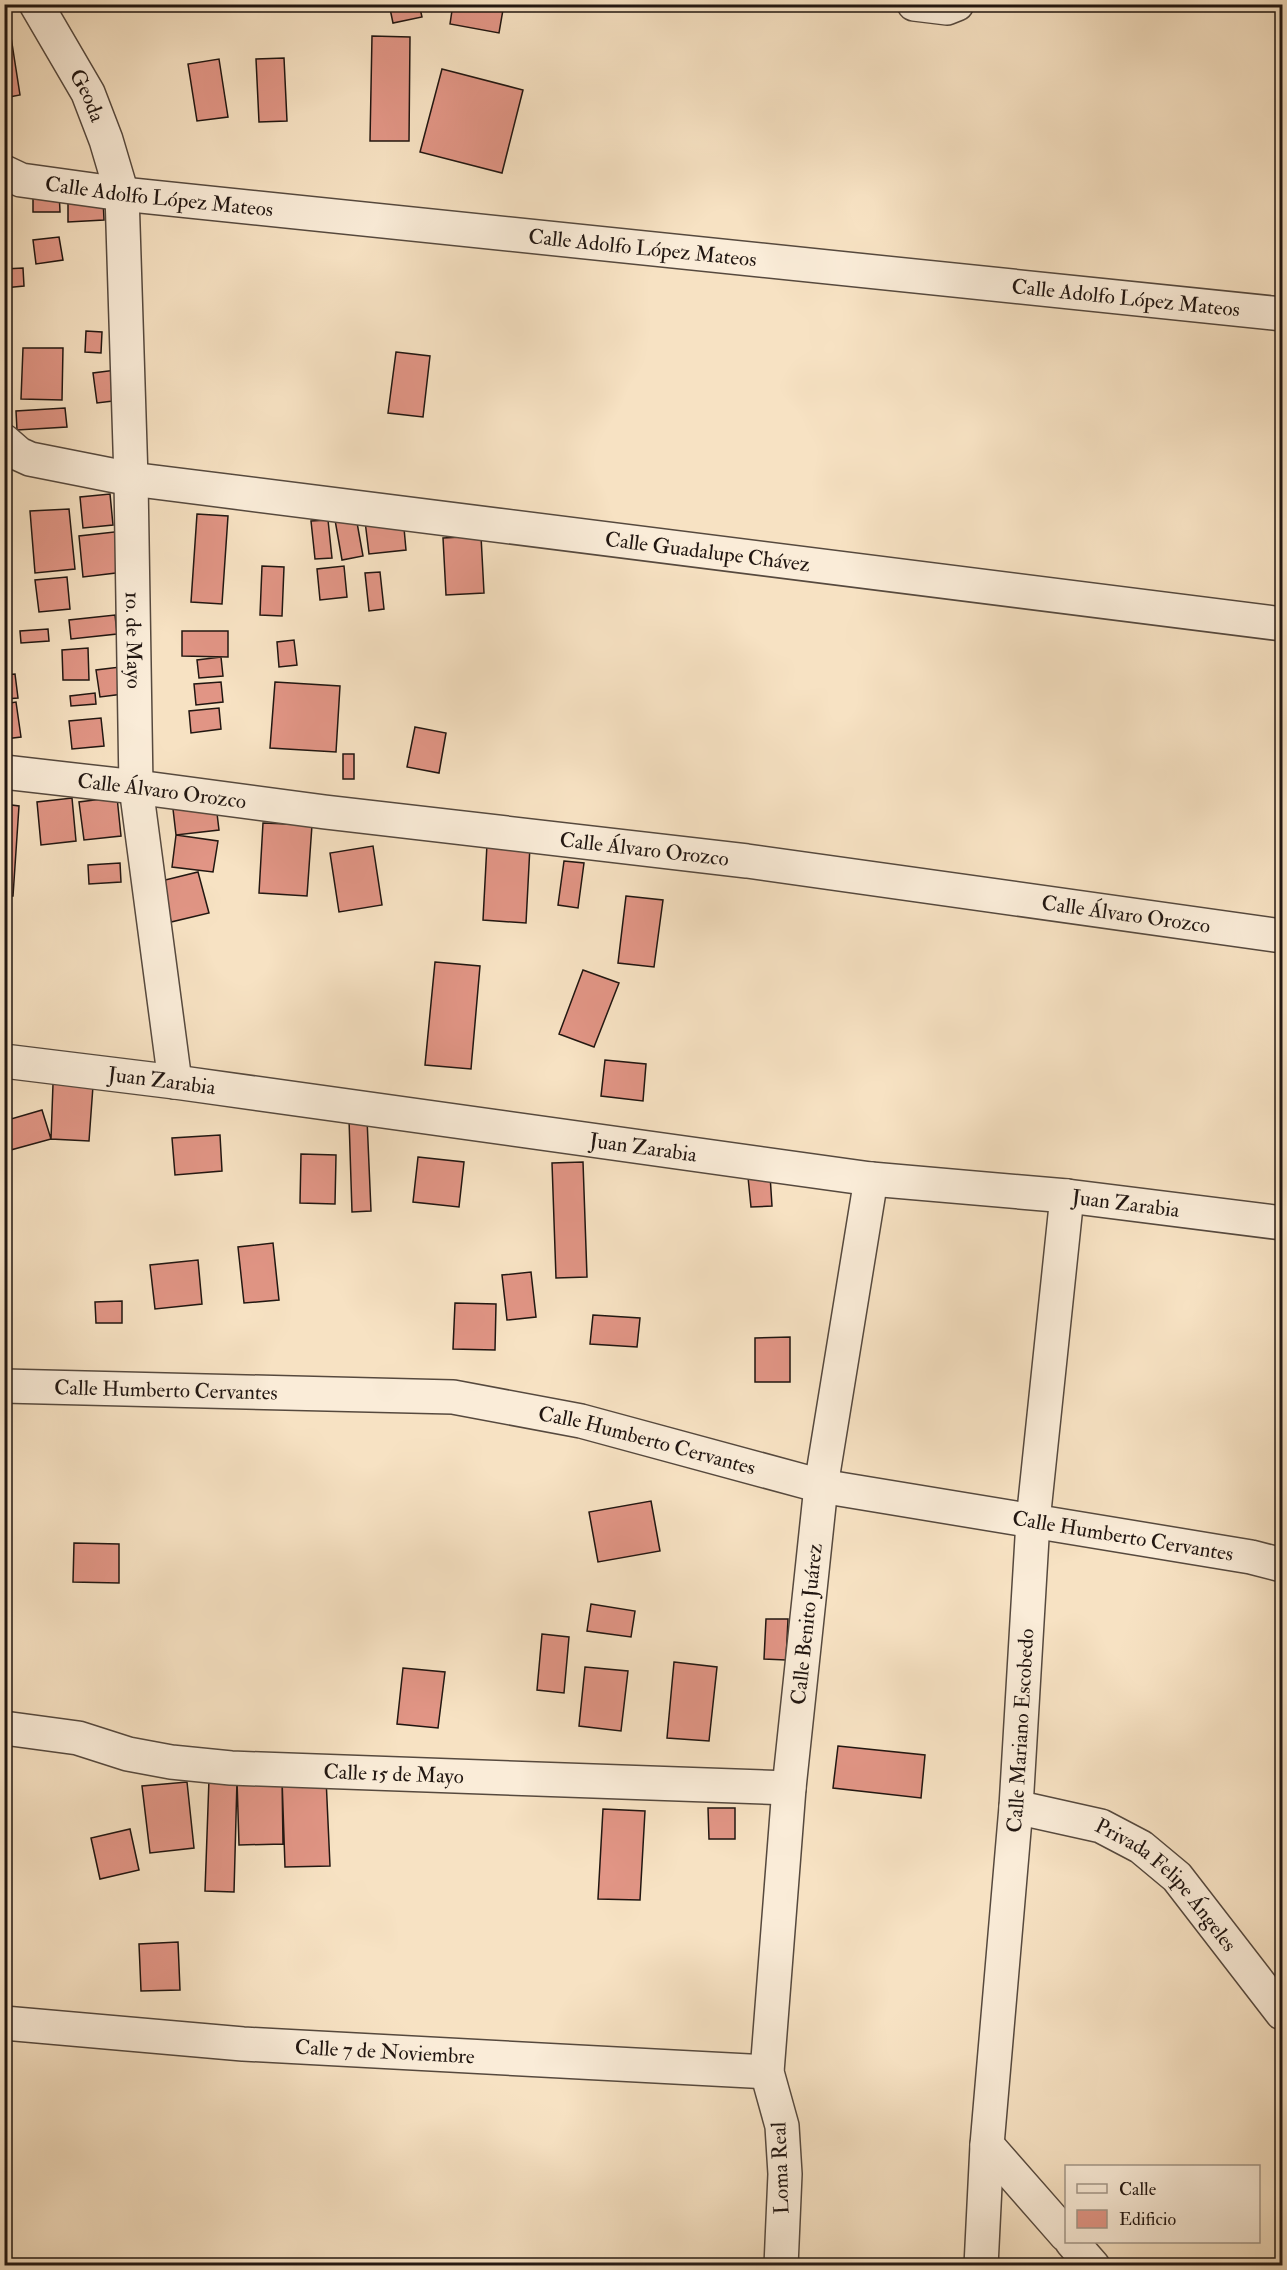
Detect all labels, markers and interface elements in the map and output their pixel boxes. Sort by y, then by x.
street label: Geoda [63,64,111,126]
street label: Calle Adolfo López Mateos [43,170,274,224]
street label: Calle Adolfo López Mateos [527,223,758,274]
street label: Calle Adolfo López Mateos [1010,273,1241,324]
street label: Calle Guadalupe Chávez [603,526,812,578]
street label: 1o. de Mayo [119,591,147,689]
street label: Calle Álvaro Orozco [76,767,248,815]
street label: Calle Álvaro Orozco [558,826,730,873]
street label: Calle Álvaro Orozco [1040,889,1212,940]
street label: Juan Zarabia [105,1061,218,1102]
street label: Juan Zarabia [587,1127,699,1169]
street label: Juan Zarabia [1069,1184,1181,1224]
street label: Calle Humberto Cervantes [54,1374,278,1407]
street label: Calle Humberto Cervantes [536,1400,758,1482]
street label: Calle Humberto Cervantes [1010,1505,1235,1568]
street label: Calle Benito Juárez [785,1542,829,1706]
street label: Calle Mariano Escobedo [1001,1628,1041,1834]
street label: Calle 15 de Mayo [323,1758,464,1790]
street label: Privada Felipe Ángeles [1090,1812,1243,1957]
street label: Calle 7 de Noviembre [294,2034,476,2070]
street label: Loma Real [765,2121,796,2215]
legend [1065,2165,1260,2243]
text: Calle [1119,2178,1157,2201]
text: Edificio [1119,2208,1176,2231]

